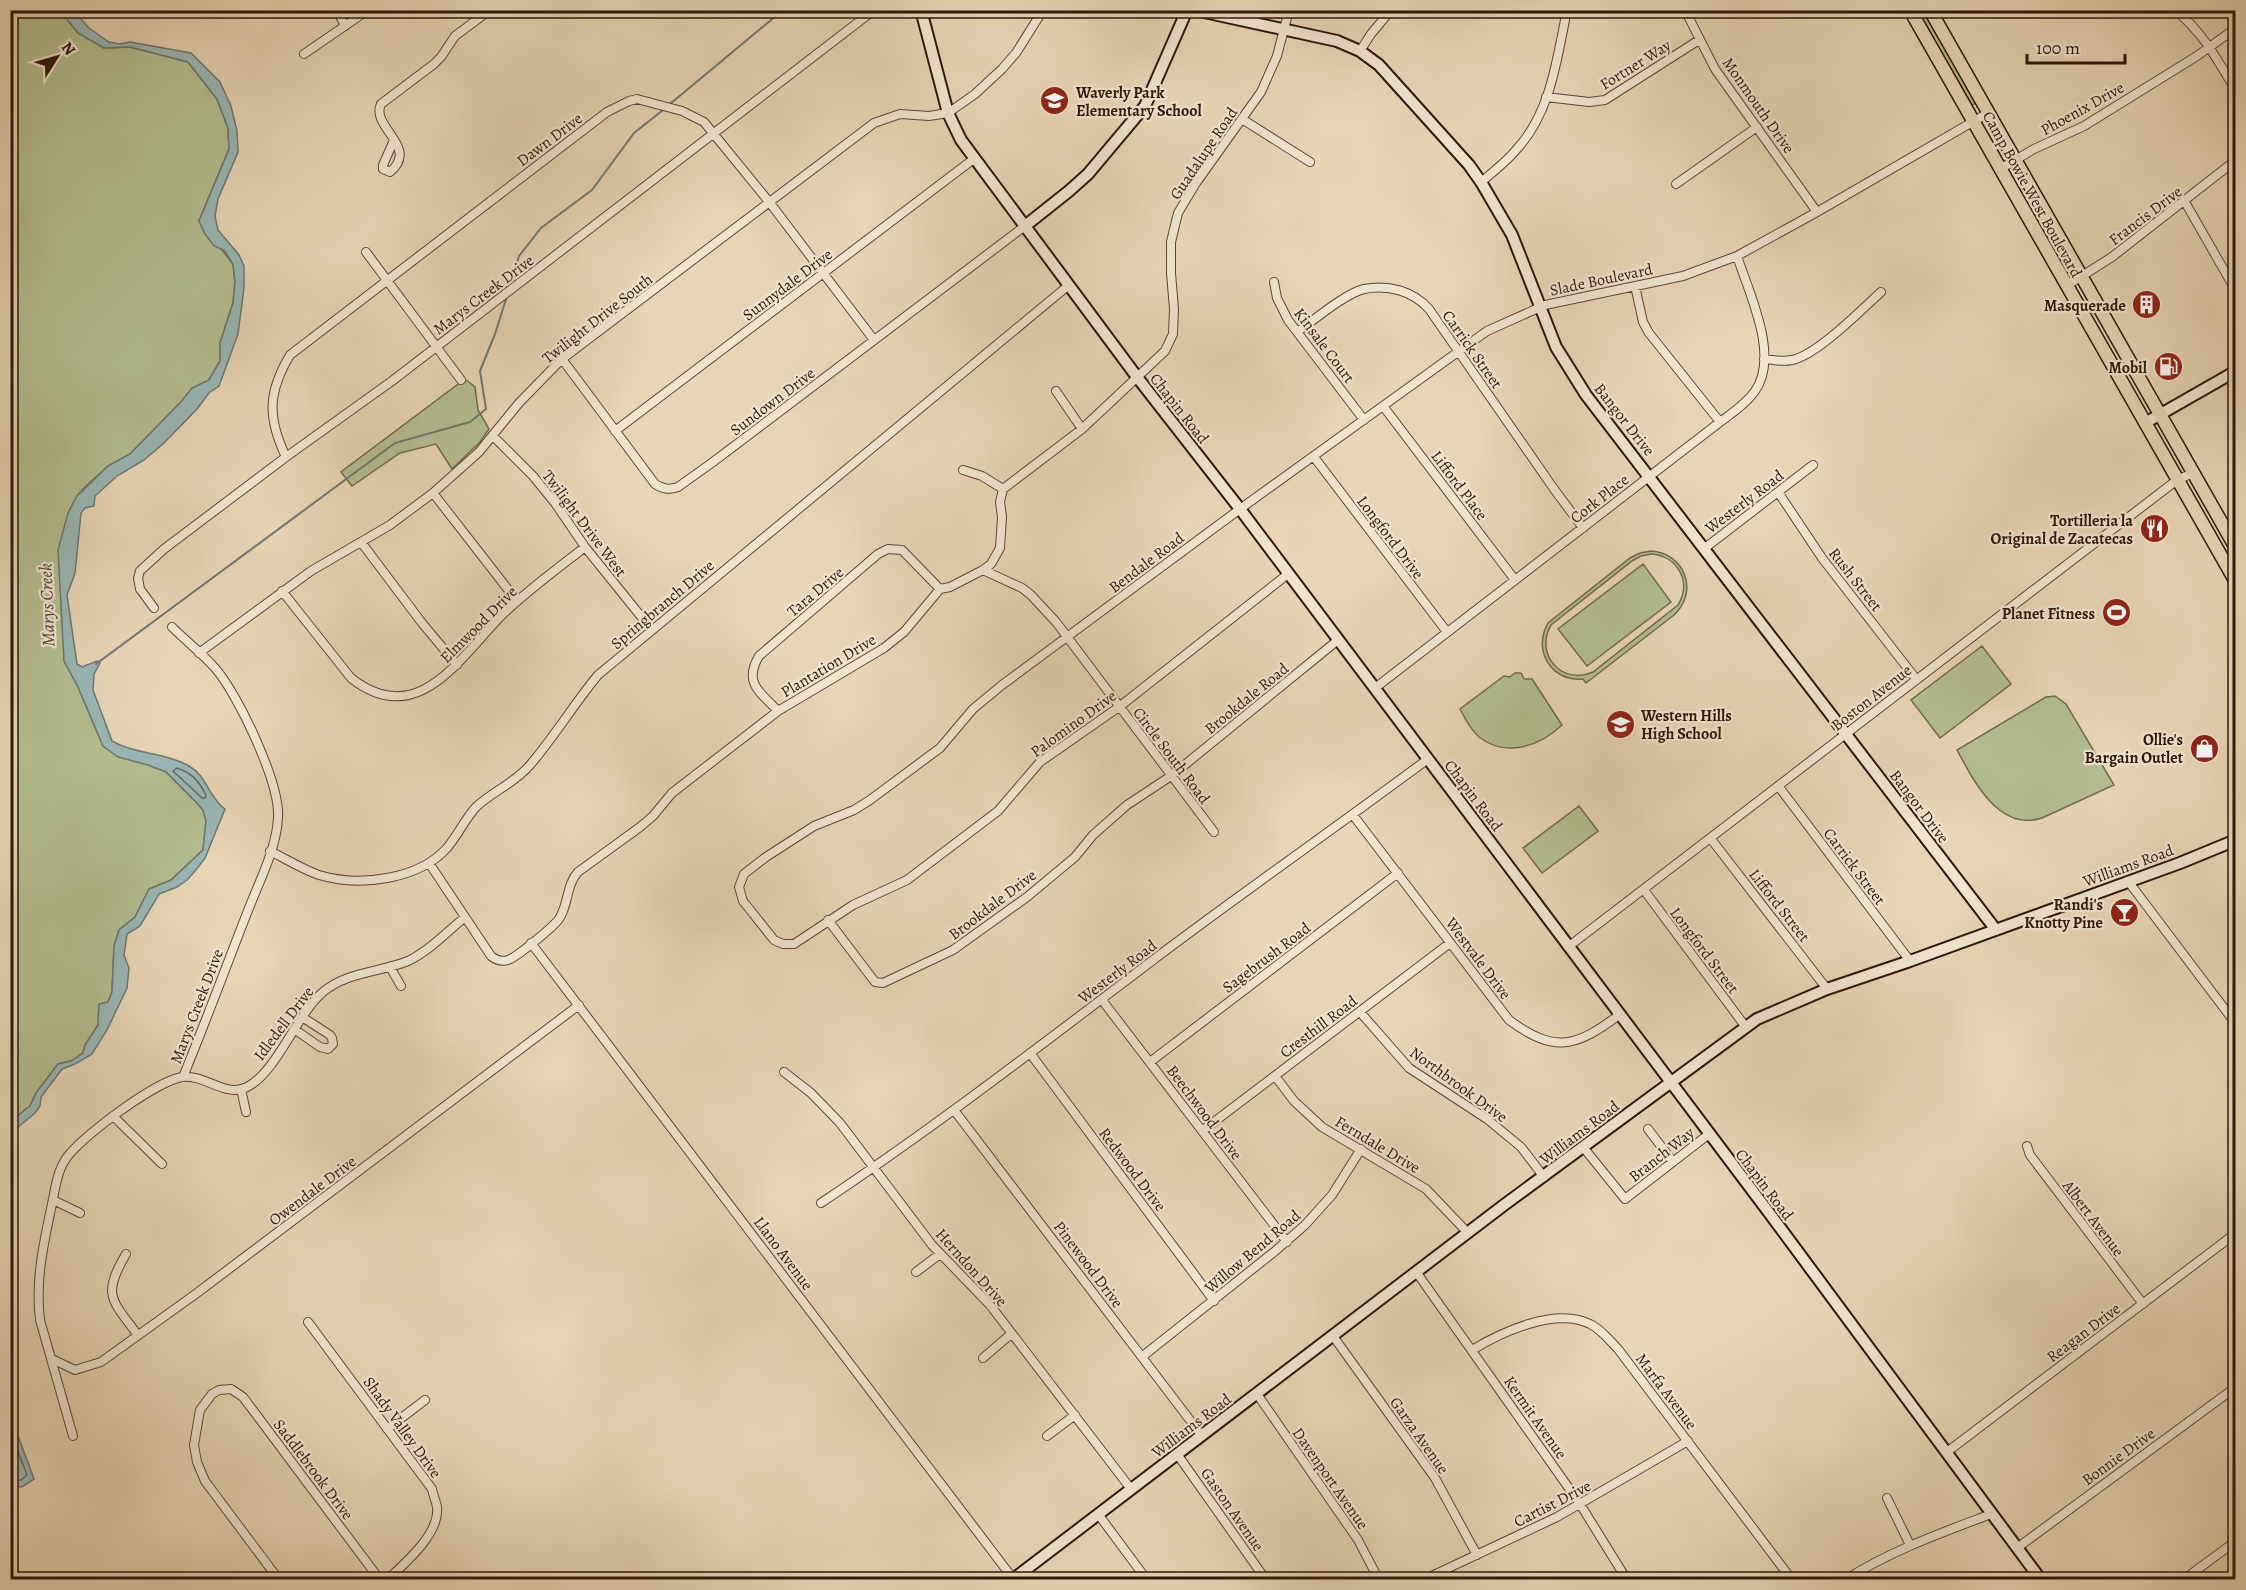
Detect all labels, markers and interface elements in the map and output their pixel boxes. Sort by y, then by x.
north arrow [27,27,87,87]
scale bar [2027,27,2124,65]
street label: Fortner Way [1596,34,1676,95]
text: 100 m [2036,36,2080,60]
text: N [56,37,81,60]
street label: Monmouth Drive [1717,53,1800,158]
street label: Phoenix Drive [2037,77,2128,141]
place label: Waverly Park Elementary School [1075,82,1202,122]
school or university icon: Waverly Park Elementary School [1039,85,1071,117]
street label: Guadalupe Road [1165,103,1243,204]
street label: Camp Bowie West Boulevard [1977,107,2087,282]
street label: Dawn Drive [512,108,587,172]
street label: Francis Drive [2104,181,2187,251]
street label: Sunnydale Drive [738,244,837,326]
street label: Marys Creek Drive [429,250,539,340]
street label: Slade Boulevard [1548,258,1655,302]
street label: Twilight Drive South [538,268,658,369]
building icon: Masquerade [2131,289,2163,321]
place label: Masquerade [2044,295,2126,317]
street label: Kinsale Court [1289,303,1360,388]
street label: Carrick Street [1437,306,1507,393]
fuel station icon: Mobil [2152,351,2184,383]
place label: Mobil [2108,357,2148,379]
street label: Sundown Drive [726,363,820,441]
street label: Chapin Road [1145,369,1214,449]
street label: Bangor Drive [1589,379,1660,461]
street label: Lifford Place [1426,446,1493,525]
street label: Westerly Road [1700,465,1789,539]
street label: Twilight Drive West [537,466,632,582]
street label: Cork Place [1566,469,1634,529]
street label: Longford Drive [1352,491,1429,584]
place label: Tortilleria la Original de Zacatecas [1991,510,2133,550]
restaurant icon: Tortilleria la Original de Zacatecas [2138,513,2170,545]
street label: Bendale Road [1104,527,1189,598]
street label: Rush Street [1823,543,1887,616]
street label: Springbranch Drive [606,555,719,655]
street label: Tara Drive [783,562,849,622]
water label: Marys Creek [34,563,60,647]
street label: Elmwood Drive [435,581,522,668]
sports icon: Planet Fitness [2100,597,2132,629]
place label: Planet Fitness [2002,603,2095,625]
street label: Plantation Drive [777,629,880,703]
street label: Brookdale Road [1200,658,1294,740]
street label: Boston Avenue [1827,659,1916,736]
street label: Palomino Drive [1026,685,1121,763]
street label: Circle South Road [1127,703,1215,809]
place label: Western Hills High School [1640,705,1732,745]
school or university icon: Western Hills High School [1604,708,1636,740]
place label: Ollie's Bargain Outlet [2085,729,2184,769]
shop icon: Ollie's Bargain Outlet [2188,732,2220,764]
street label: Chapin Road [1439,755,1508,836]
street label: Bangor Drive [1884,765,1954,848]
street label: Carrick Street [1818,823,1891,910]
street label: Williams Road [2079,839,2177,893]
street label: Brookdale Drive [944,864,1041,945]
street label: Lifford Street [1744,864,1815,947]
place label: Randi's Knotty Pine [2024,894,2103,934]
bar icon: Randi's Knotty Pine [2108,897,2140,929]
street label: Longford Street [1664,903,1744,998]
street label: Westvale Drive [1440,912,1516,1004]
street label: Sagebrush Road [1218,917,1316,998]
street label: Westerly Road [1073,935,1162,1009]
street label: Marys Creek Drive [165,946,229,1067]
street label: Idledell Drive [249,982,319,1065]
street label: Cresthill Road [1275,990,1362,1063]
street label: Northbrook Drive [1405,1042,1512,1128]
street label: Beechwood Drive [1161,1061,1247,1165]
street label: Williams Road [1534,1095,1624,1171]
street label: Ferndale Drive [1331,1111,1424,1179]
street label: Branch Way [1624,1122,1700,1187]
street label: Redwood Drive [1093,1123,1171,1216]
street label: Chapin Road [1730,1144,1799,1225]
street label: Owendale Drive [264,1151,361,1231]
street label: Albert Avenue [2057,1175,2129,1261]
street label: Willow Bend Road [1199,1205,1306,1299]
street label: Llano Avenue [748,1212,818,1295]
street label: Pinewood Drive [1048,1217,1128,1313]
street label: Herndon Drive [930,1224,1012,1312]
street label: Reagan Drive [2042,1298,2125,1368]
street label: Marfa Avenue [1630,1349,1702,1434]
street label: Shady Valley Drive [358,1372,446,1483]
street label: Kermit Avenue [1498,1372,1572,1464]
street label: Williams Road [1146,1388,1236,1464]
street label: Garza Avenue [1384,1393,1454,1479]
street label: Saddlebrook Drive [268,1415,358,1525]
street label: Davenport Avenue [1287,1423,1374,1534]
street label: Bonnie Drive [2077,1423,2160,1491]
street label: Gaston Avenue [1195,1463,1269,1556]
street label: Cartist Drive [1510,1475,1595,1533]

